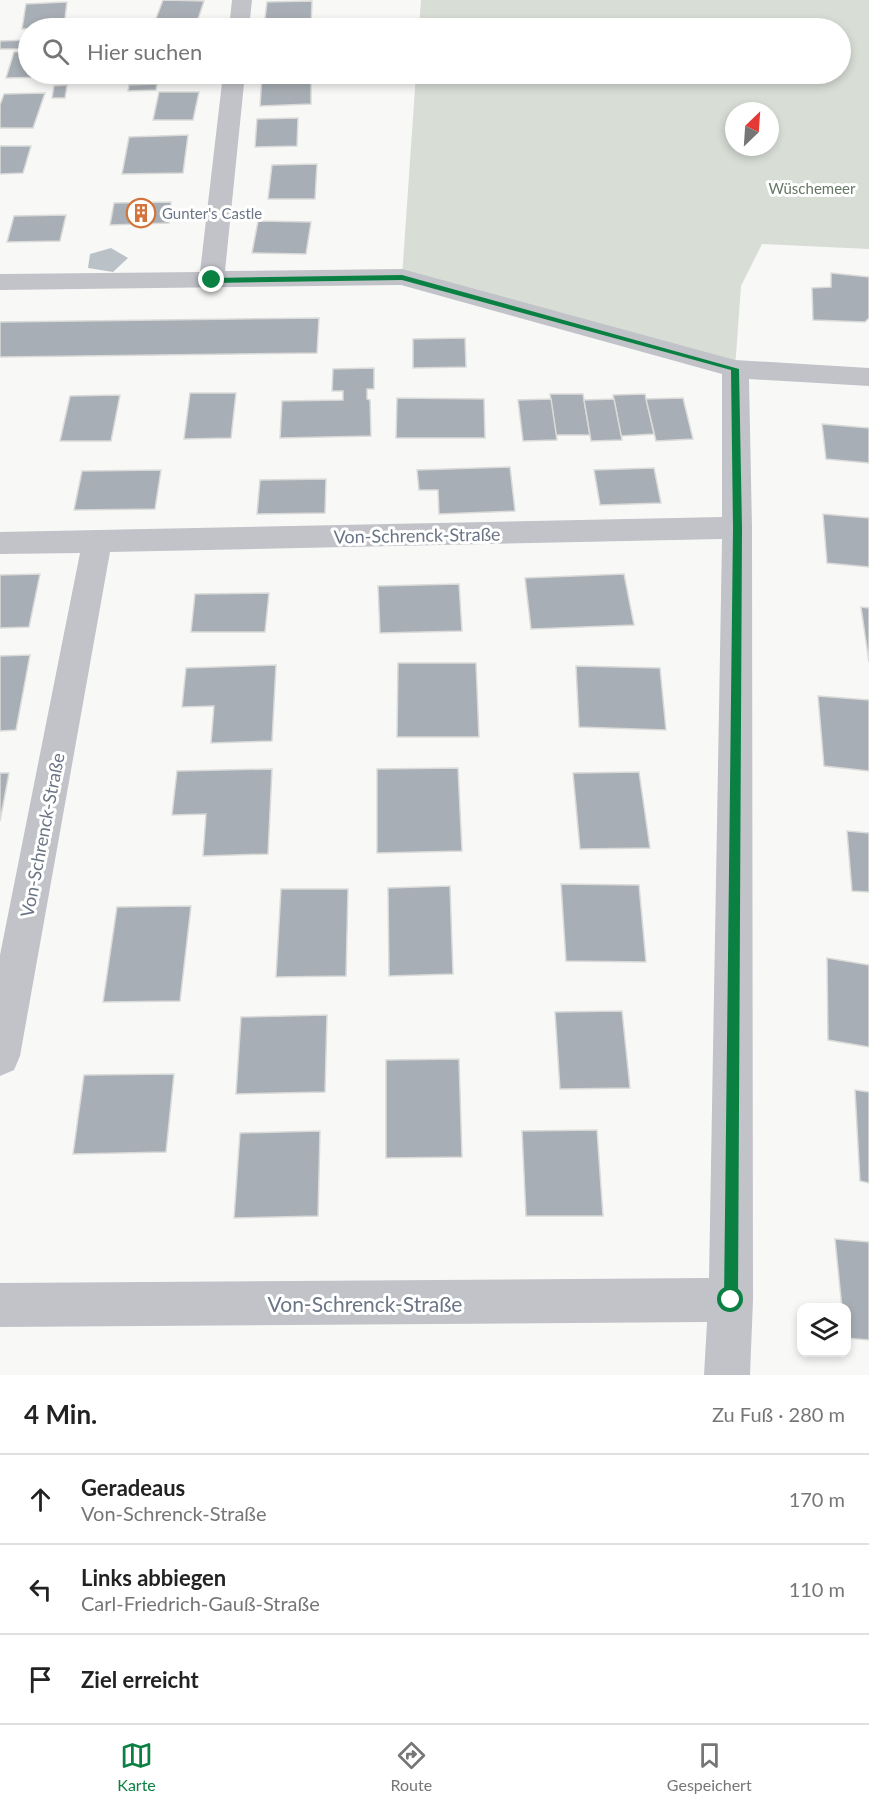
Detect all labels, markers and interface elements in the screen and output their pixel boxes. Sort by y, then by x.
search box [18,18,851,84]
icon: search [39,35,72,68]
text: Hier suchen [87,38,202,65]
north arrow [725,102,779,156]
park label: Wüschemeer [769,179,856,197]
building icon: Gunter's Castle [125,197,157,229]
place label: Gunter's Castle [162,204,262,222]
route end [198,266,224,292]
street label: Von-Schrenck-Straße [333,523,501,547]
street label: Von-Schrenck-Straße [15,751,69,919]
route start [717,1286,743,1312]
street label: Von-Schrenck-Straße [268,1291,462,1316]
map controls [797,1303,851,1357]
button: layers [797,1303,851,1357]
text: 4 Min. [24,1398,97,1430]
text: Zu Fuß · 280 m [712,1402,845,1426]
text: Geradeaus [81,1474,185,1501]
icon: ahead [24,1483,57,1516]
text: 170 m [789,1487,845,1511]
text: Von-Schrenck-Straße [81,1501,267,1525]
text: Links abbiegen [81,1564,226,1591]
icon: left [24,1573,57,1606]
text: 110 m [789,1577,845,1601]
text: Carl-Friedrich-Gauß-Straße [81,1591,320,1615]
icon: arrive [24,1663,57,1696]
text: Ziel erreicht [81,1666,199,1693]
tab: Karte [117,1739,156,1794]
tab: Route [391,1739,432,1794]
tab: Gespeichert [667,1739,752,1794]

